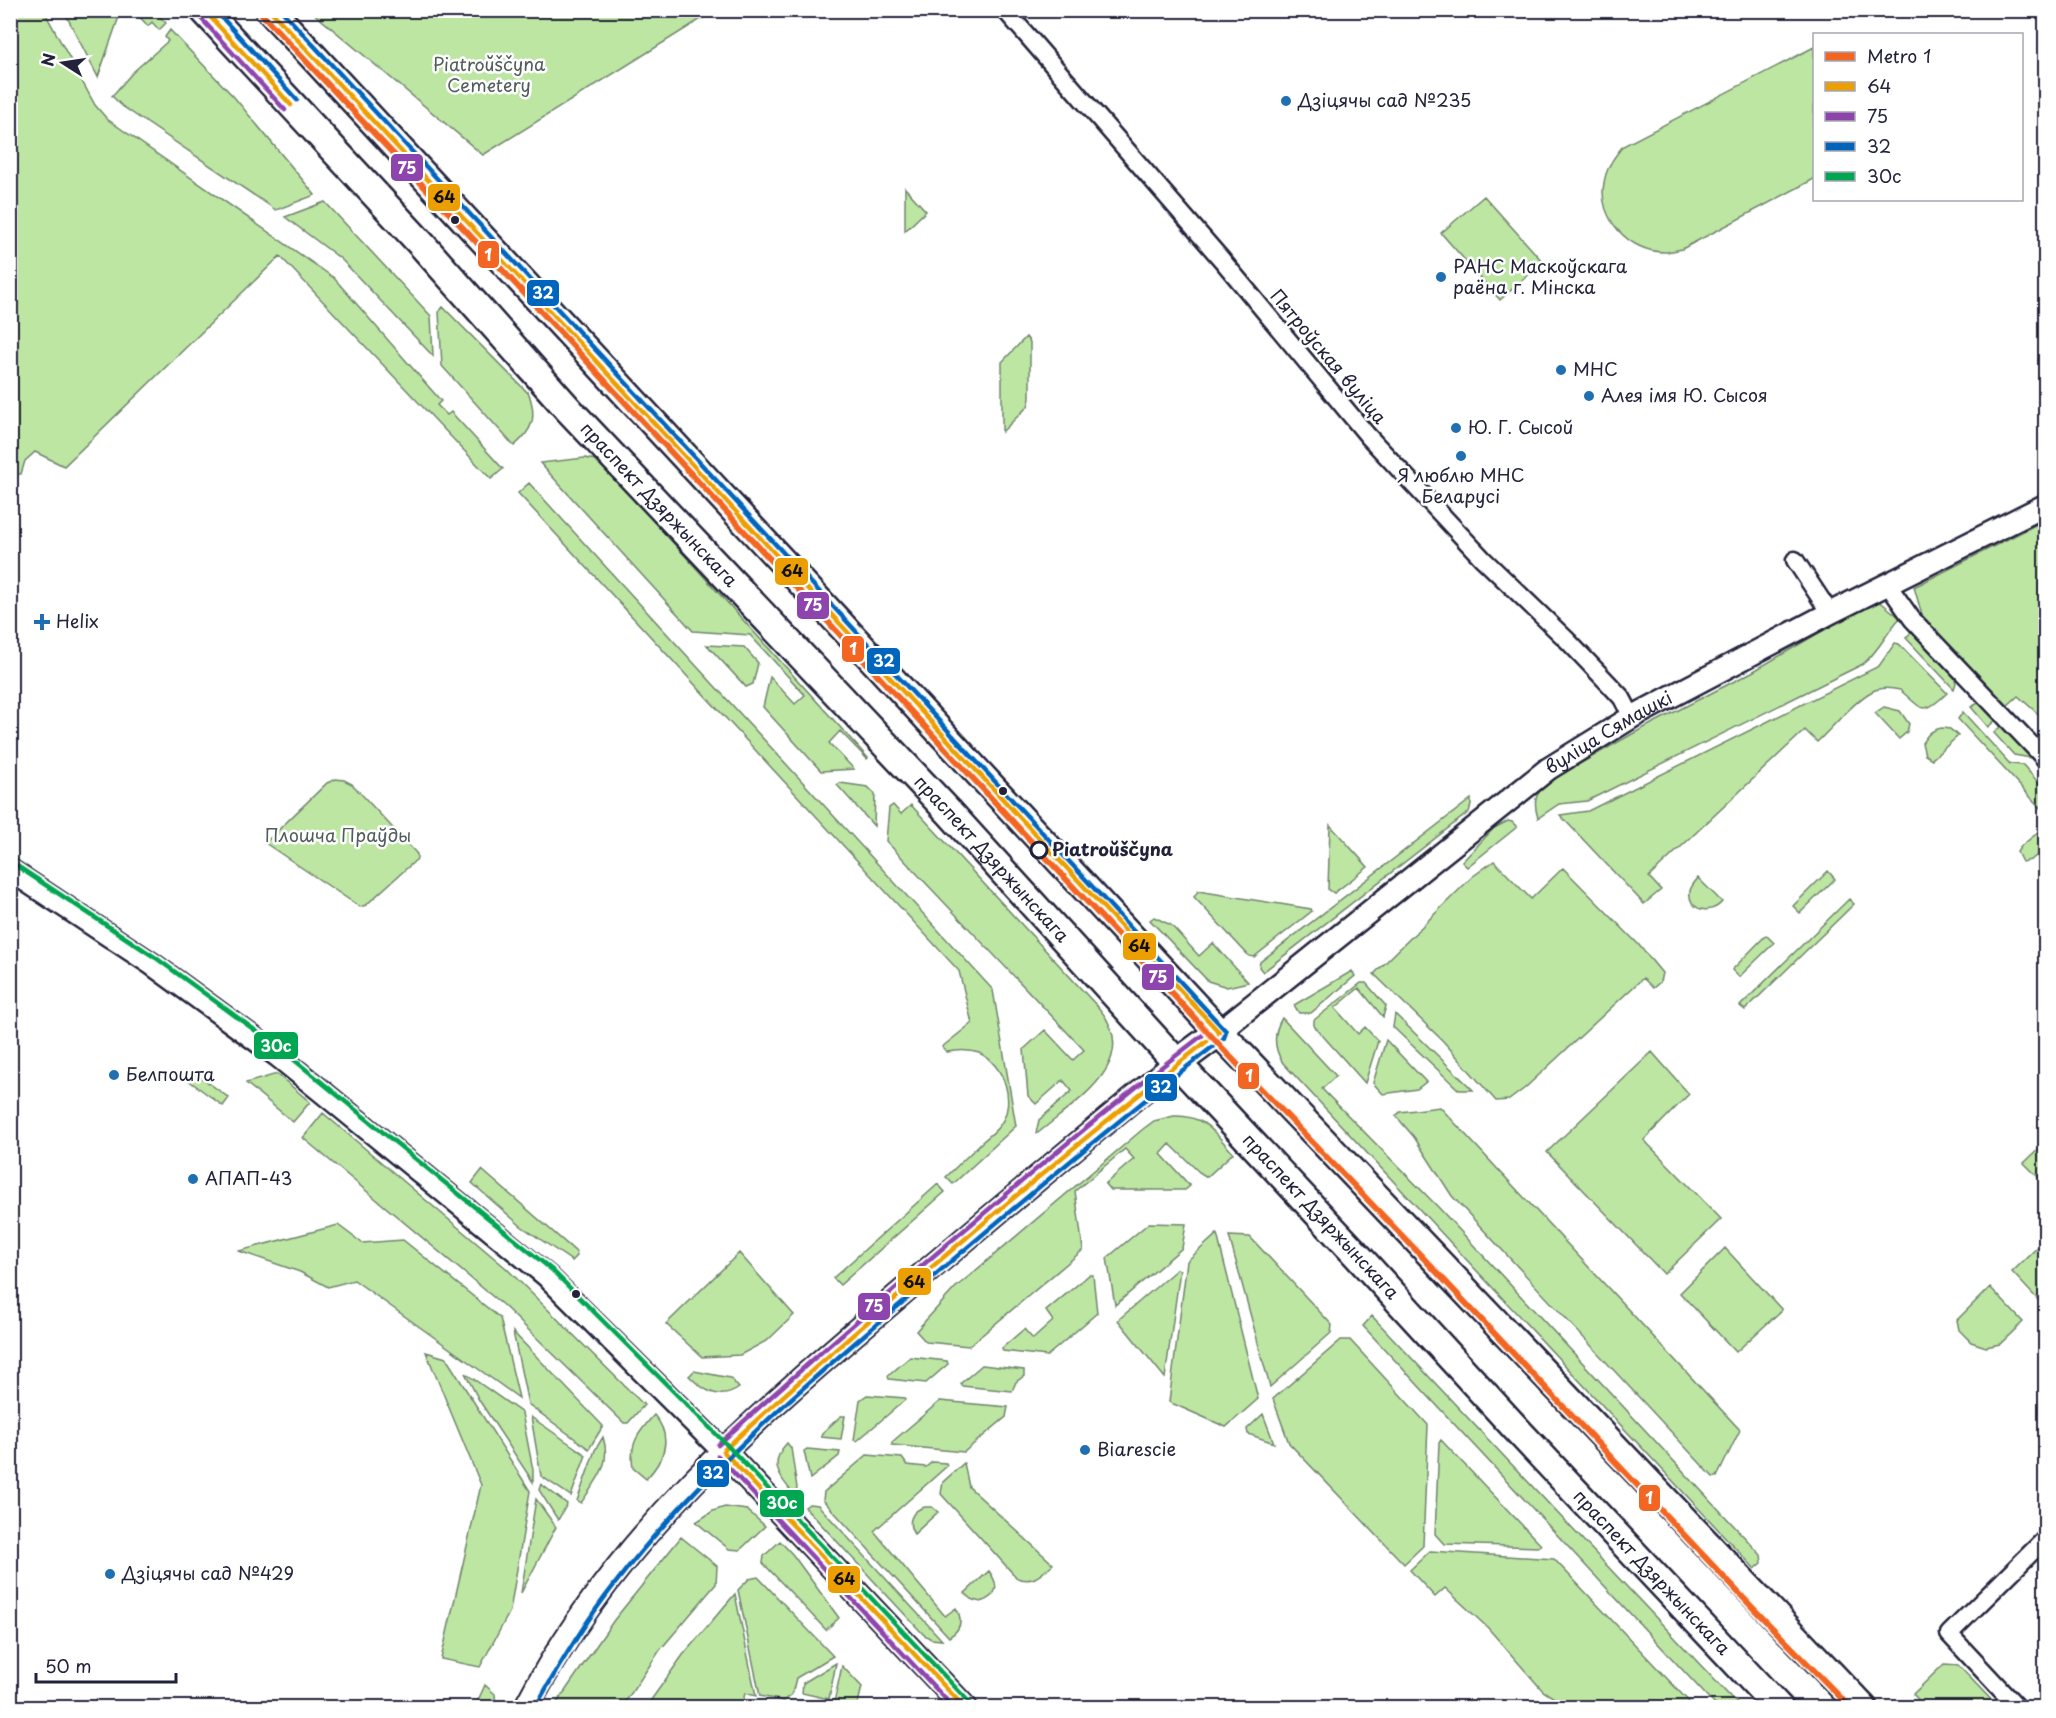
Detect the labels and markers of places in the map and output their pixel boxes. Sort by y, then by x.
place label: Дзіцячы сад №235 [1297,86,1471,113]
marker: Дзіцячы сад №235 [1279,94,1293,108]
unlabelled marker [449,214,461,226]
place label: РАНС Маскоўскага раёна г. Мінска [1453,252,1628,300]
marker: РАНС Маскоўскага раёна г. Мінска [1434,270,1448,284]
place label: МНС [1573,355,1618,382]
marker: МНС [1554,363,1568,377]
place label: Алея імя Ю. Сысоя [1601,381,1768,408]
marker: Алея імя Ю. Сысоя [1582,389,1596,403]
place label: Ю. Г. Сысой [1468,413,1573,440]
marker: Ю. Г. Сысой [1449,421,1463,435]
marker: Я люблю МНС Беларусі [1454,449,1468,463]
place label: Я люблю МНС Беларусі [1397,461,1525,509]
place label: Helix [56,607,99,634]
marker: Helix [33,613,51,631]
unlabelled marker [997,785,1009,797]
place label: Piatroŭščyna [1052,835,1173,862]
marker: Piatroŭščyna [1030,841,1048,859]
place label: Белпошта [126,1060,215,1087]
marker: Белпошта [107,1068,121,1082]
place label: АПАП-43 [205,1164,293,1191]
marker: АПАП-43 [186,1172,200,1186]
unlabelled marker [570,1288,582,1300]
place label: Biarescie [1097,1435,1176,1462]
marker: Biarescie [1078,1443,1092,1457]
place label: Дзіцячы сад №429 [121,1559,294,1586]
marker: Дзіцячы сад №429 [103,1567,117,1581]

